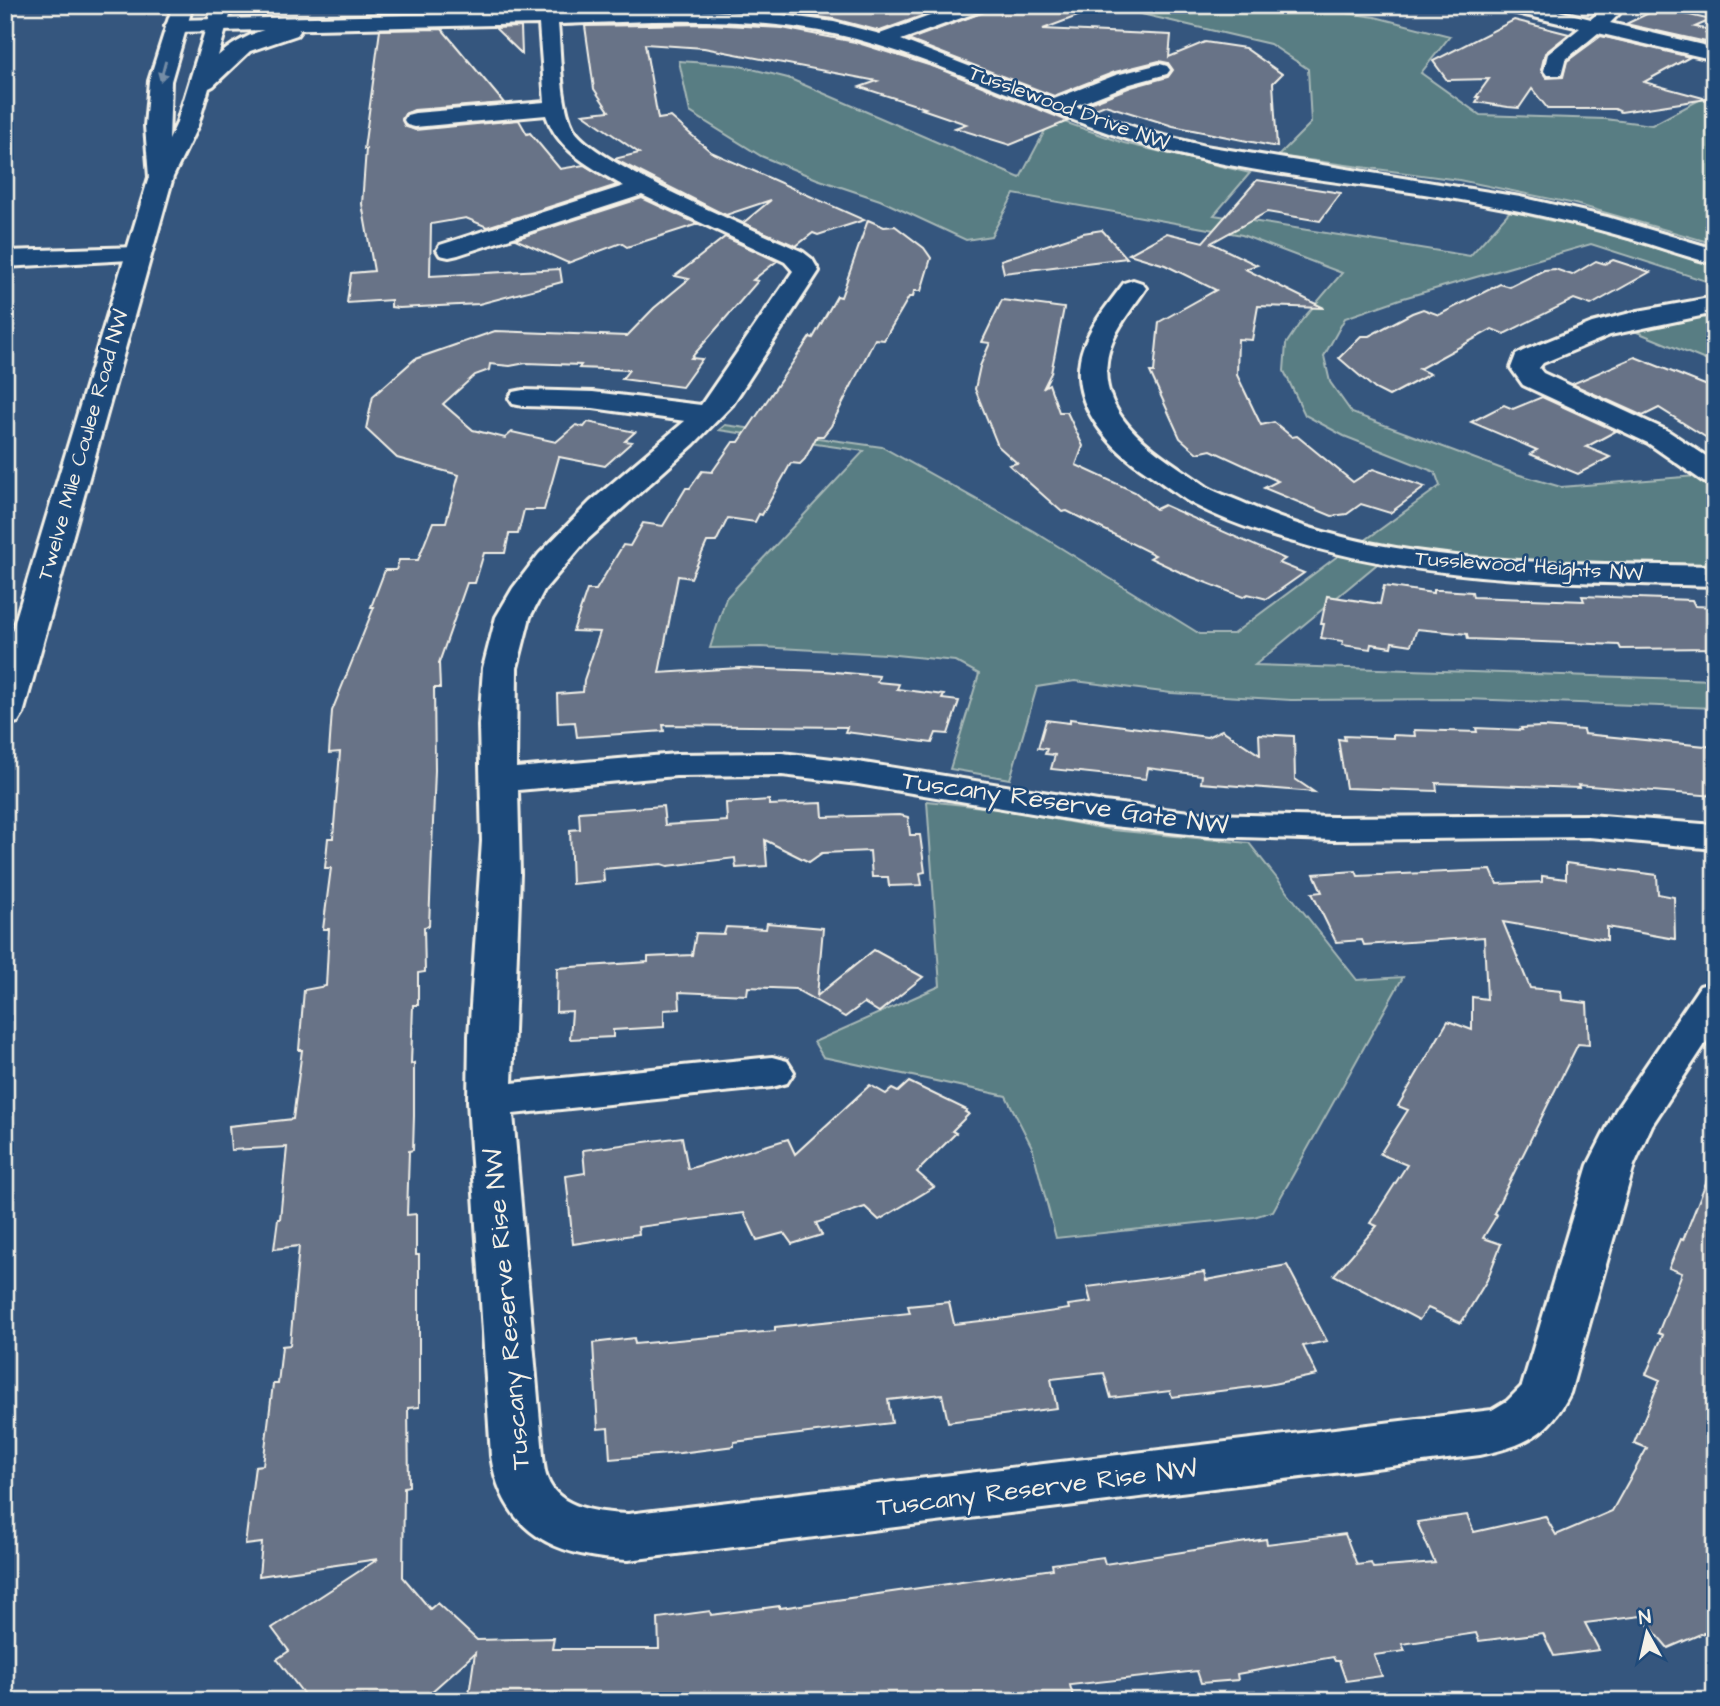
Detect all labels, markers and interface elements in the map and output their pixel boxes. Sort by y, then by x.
street label: Tusslewood Drive NW [965,58,1173,158]
one-way arrow [157,60,168,82]
street label: Twelve Mile Coulee Road NW [30,306,136,584]
street label: Tusslewood Heights NW [1414,544,1644,590]
street label: Tuscany Reserve Gate NW [899,762,1231,846]
street label: Tuscany Reserve Rise NW [475,1146,541,1471]
street label: Tuscany Reserve Rise NW [875,1450,1200,1528]
north arrow [1612,1598,1682,1668]
text: N [1637,1603,1653,1632]

